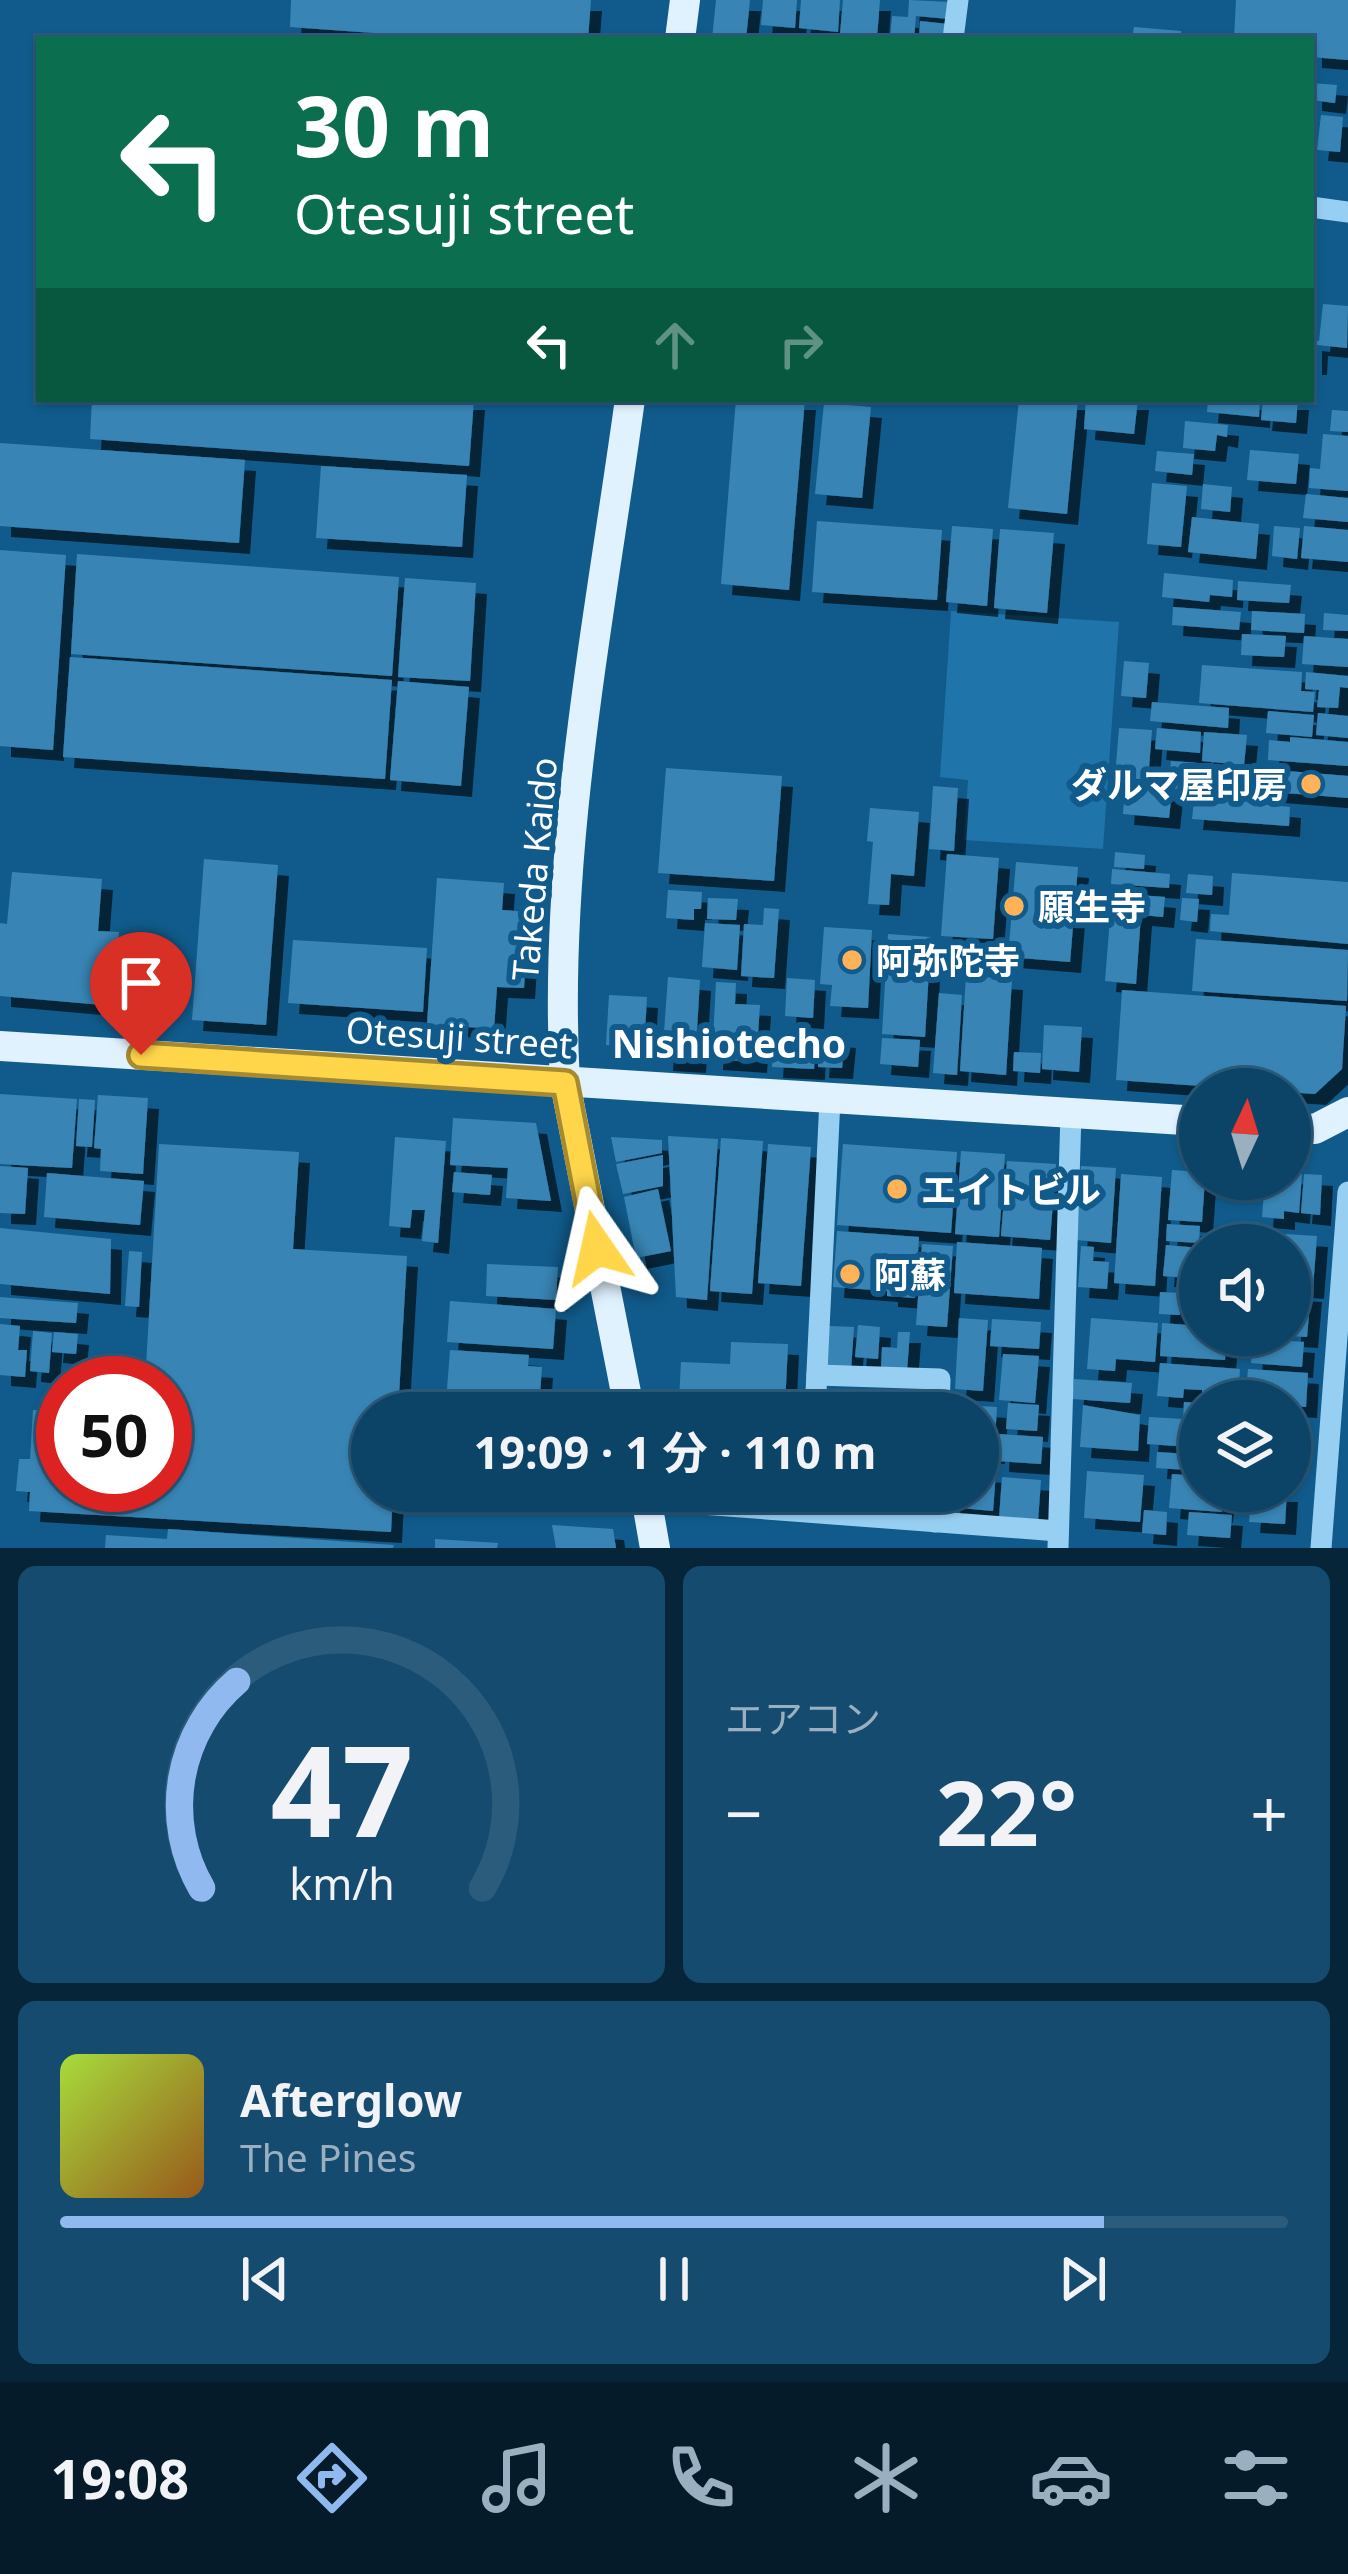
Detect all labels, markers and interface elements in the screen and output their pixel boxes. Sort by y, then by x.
text: 30 m [294,67,494,182]
icon: left [96,84,252,240]
text: Otesuji street [294,176,634,250]
icon: left [516,312,582,378]
icon: ahead [642,312,708,378]
icon: right [768,312,834,378]
street label: Takeda Kaido [500,755,568,983]
place label: ダルマ屋印房 [1071,760,1287,809]
marker: ダルマ屋印房 [1298,771,1324,797]
place label: 願生寺 [1038,882,1146,931]
marker: 願生寺 [1001,893,1027,919]
pin [90,932,192,1055]
place label: 阿弥陀寺 [876,936,1020,985]
marker: 阿弥陀寺 [839,947,865,973]
icon: arrive [108,950,174,1016]
street label: Otesuji street [344,1005,574,1069]
district label: Nishiotecho [612,1016,846,1069]
north arrow [1179,1068,1311,1200]
map controls [1179,1068,1311,1512]
place label: エイトビル [921,1165,1101,1214]
marker: エイトビル [884,1176,910,1202]
position arrow [534,1185,660,1311]
button: sound [1179,1224,1311,1356]
place label: 阿蘇 [874,1250,946,1299]
marker: 阿蘇 [837,1261,863,1287]
speed limit sign: 50 [36,1356,192,1512]
button: layers [1179,1380,1311,1512]
text: 19:09 · 1 分 · 110 m [474,1421,876,1482]
text: エアコン [725,1691,881,1744]
text: 47 [270,1704,413,1874]
text: 22° [936,1750,1077,1872]
text: − [725,1767,763,1857]
text: + [1250,1767,1288,1857]
text: km/h [289,1853,394,1912]
text: Afterglow [240,2069,462,2130]
text: The Pines [240,2130,416,2183]
icon: previous [232,2246,298,2312]
icon: pause [641,2246,707,2312]
icon: next [1050,2246,1116,2312]
icon: directions [290,2436,374,2520]
icon: music [475,2436,559,2520]
icon: phone [659,2436,743,2520]
icon: climate [844,2436,928,2520]
icon: car [1029,2436,1113,2520]
icon: filters [1214,2436,1298,2520]
text: 19:08 [50,2441,189,2515]

